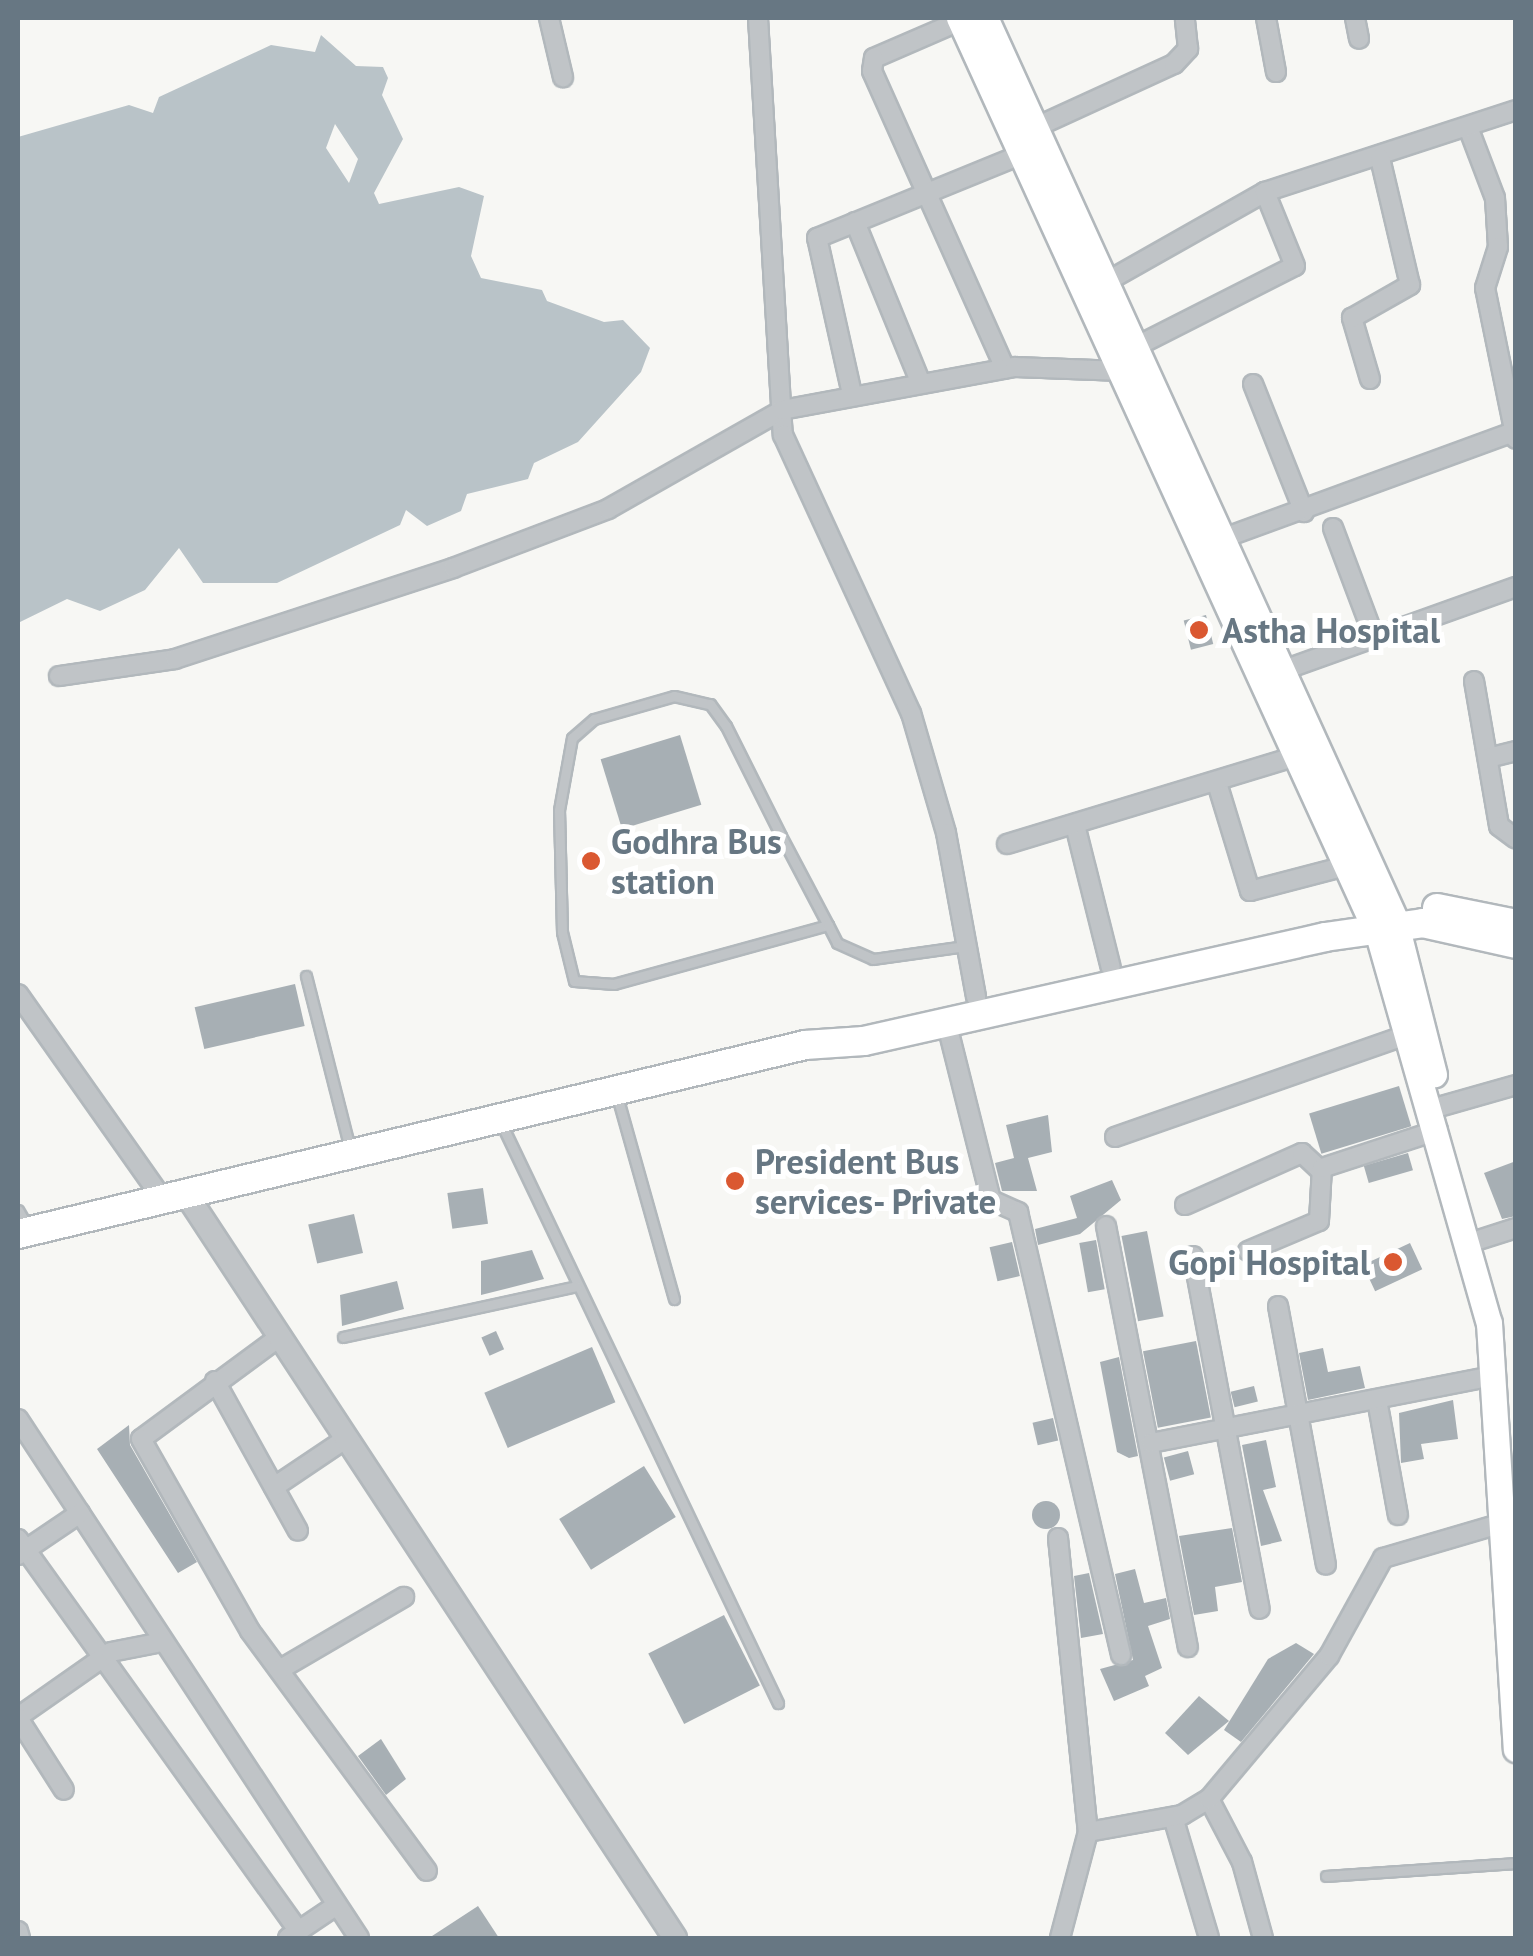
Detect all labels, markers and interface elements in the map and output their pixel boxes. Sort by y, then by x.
place label: Astha Hospital [1222,609,1440,651]
marker: Astha Hospital [1186,617,1212,643]
place label: Godhra Bus station [611,820,782,902]
marker: Godhra Bus station [580,850,602,872]
place label: President Bus services- Private [755,1140,999,1222]
marker: President Bus services- Private [724,1170,746,1192]
place label: Gopi Hospital [1168,1241,1370,1283]
marker: Gopi Hospital [1380,1249,1406,1275]

